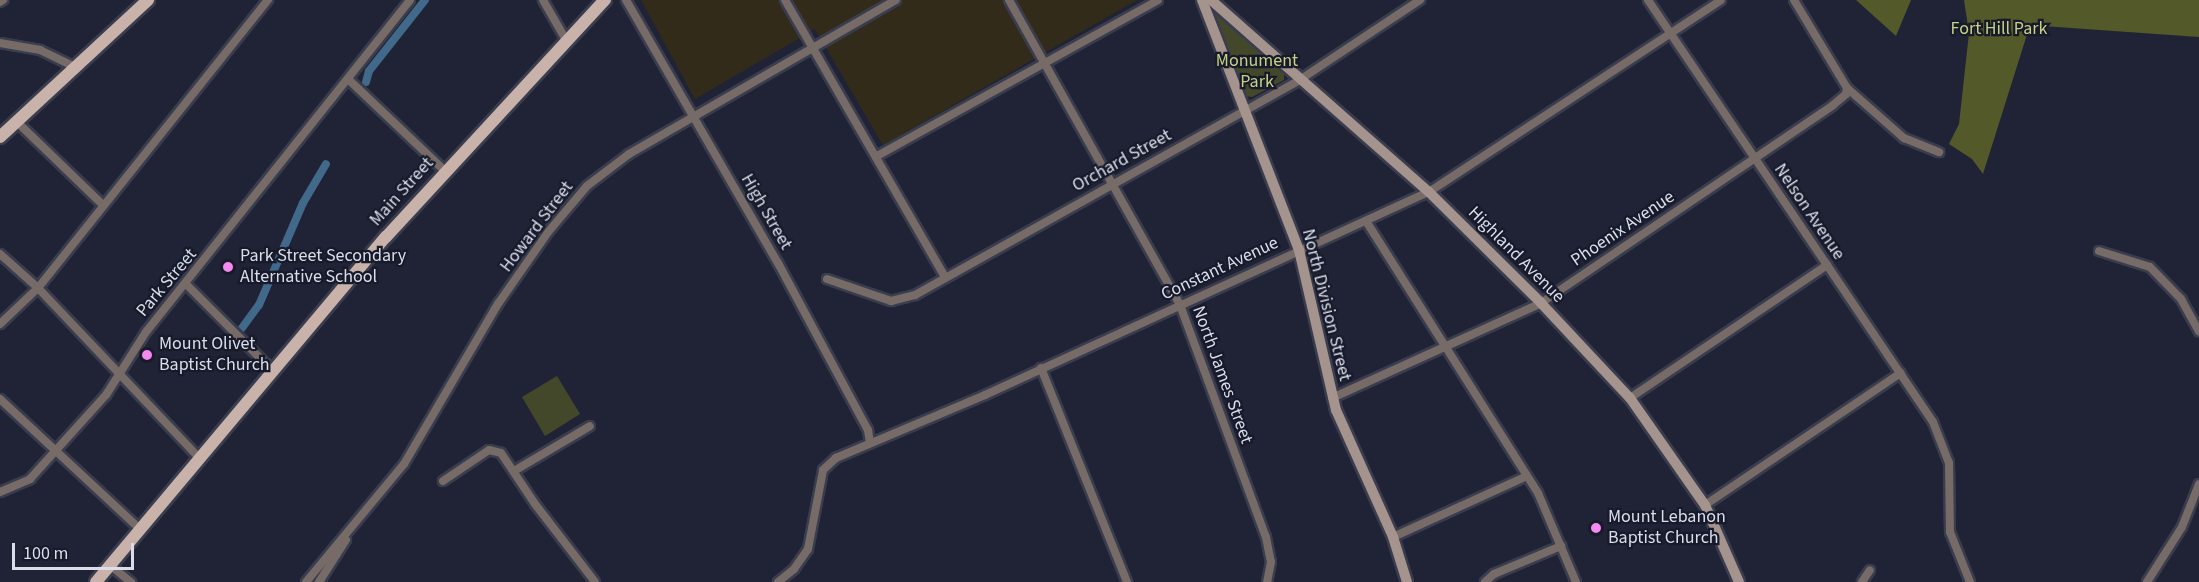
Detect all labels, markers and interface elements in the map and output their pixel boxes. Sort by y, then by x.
park label: Fort Hill Park [1951,18,2047,40]
park label: Monument Park [1216,51,1298,94]
street label: Orchard Street [1069,125,1175,197]
street label: Main Street [365,153,439,231]
street label: Nelson Avenue [1769,160,1849,264]
street label: High Street [736,170,796,254]
street label: Howard Street [496,177,578,277]
street label: Phoenix Avenue [1567,186,1679,272]
street label: Highland Avenue [1463,202,1569,308]
street label: North Division Street [1297,227,1355,383]
street label: Constant Avenue [1158,232,1282,306]
street label: Park Street [132,245,202,321]
place label: Park Street Secondary Alternative School [240,246,406,288]
marker: Park Street Secondary Alternative School [221,260,235,274]
street label: North James Street [1187,303,1257,447]
place label: Mount Olivet Baptist Church [159,334,270,376]
marker: Mount Olivet Baptist Church [140,348,154,362]
place label: Mount Lebanon Baptist Church [1608,507,1726,550]
marker: Mount Lebanon Baptist Church [1589,521,1603,535]
scale bar [15,531,136,569]
text: 100 m [23,541,68,566]

